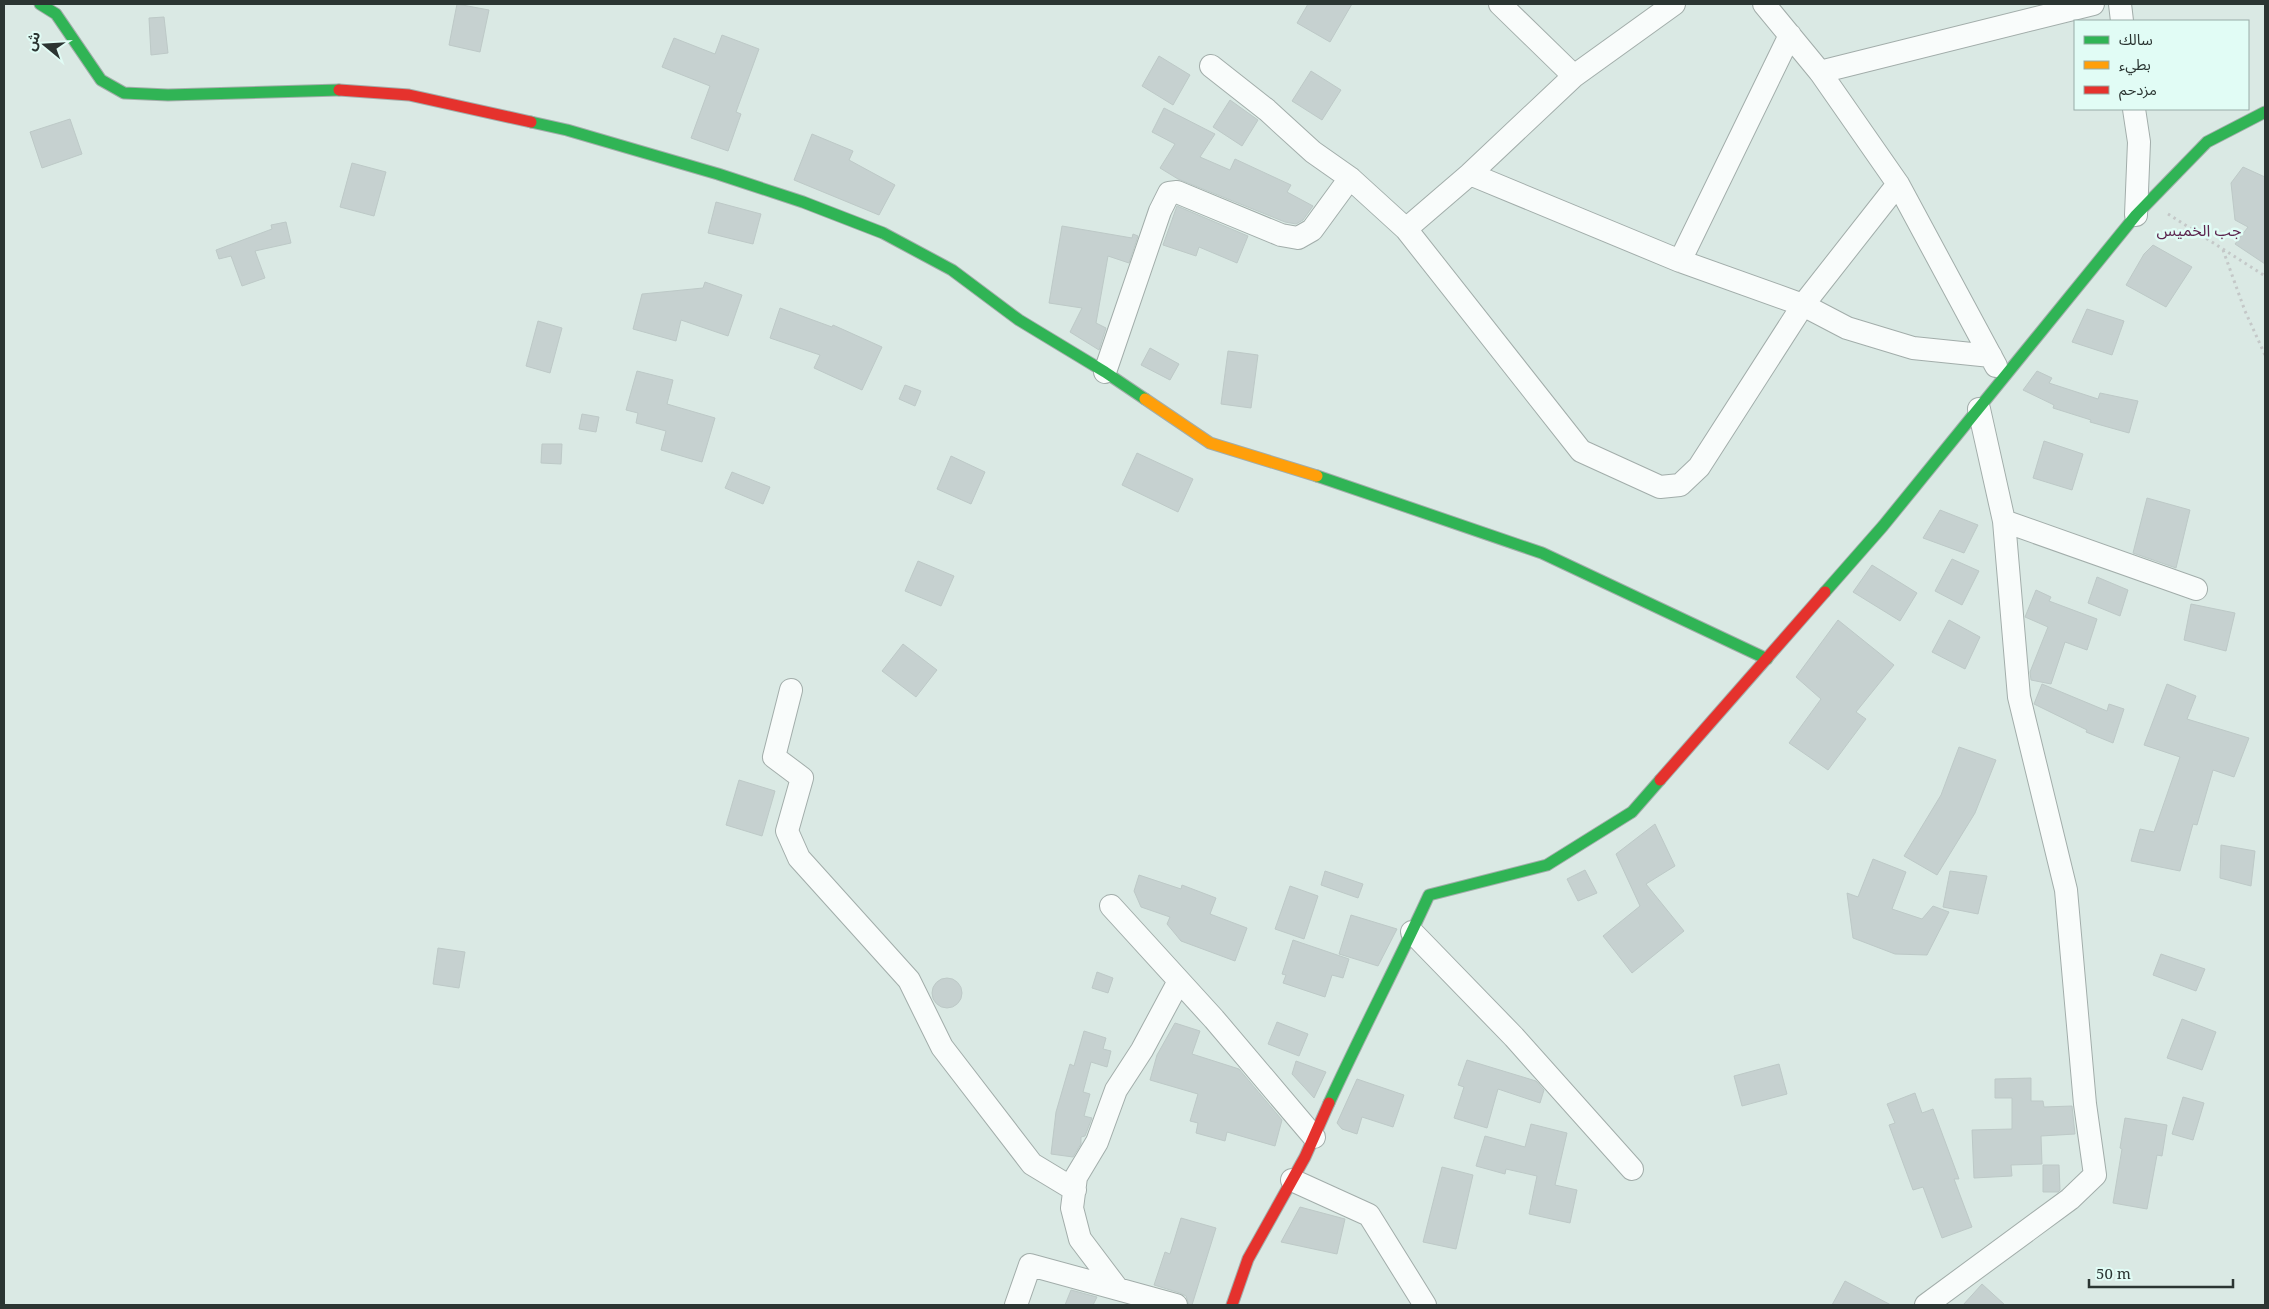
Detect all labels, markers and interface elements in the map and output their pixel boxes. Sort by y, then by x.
north arrow [20,20,70,70]
legend [2074,20,2249,110]
text: ش [20,29,44,53]
text: سالك [2119,29,2153,49]
text: بطيء [2119,54,2151,76]
text: مزدحم [2119,79,2157,101]
district label: جب الخميس [2157,219,2241,241]
scale bar [2089,1256,2233,1288]
text: 50 m [2096,1263,2131,1283]

